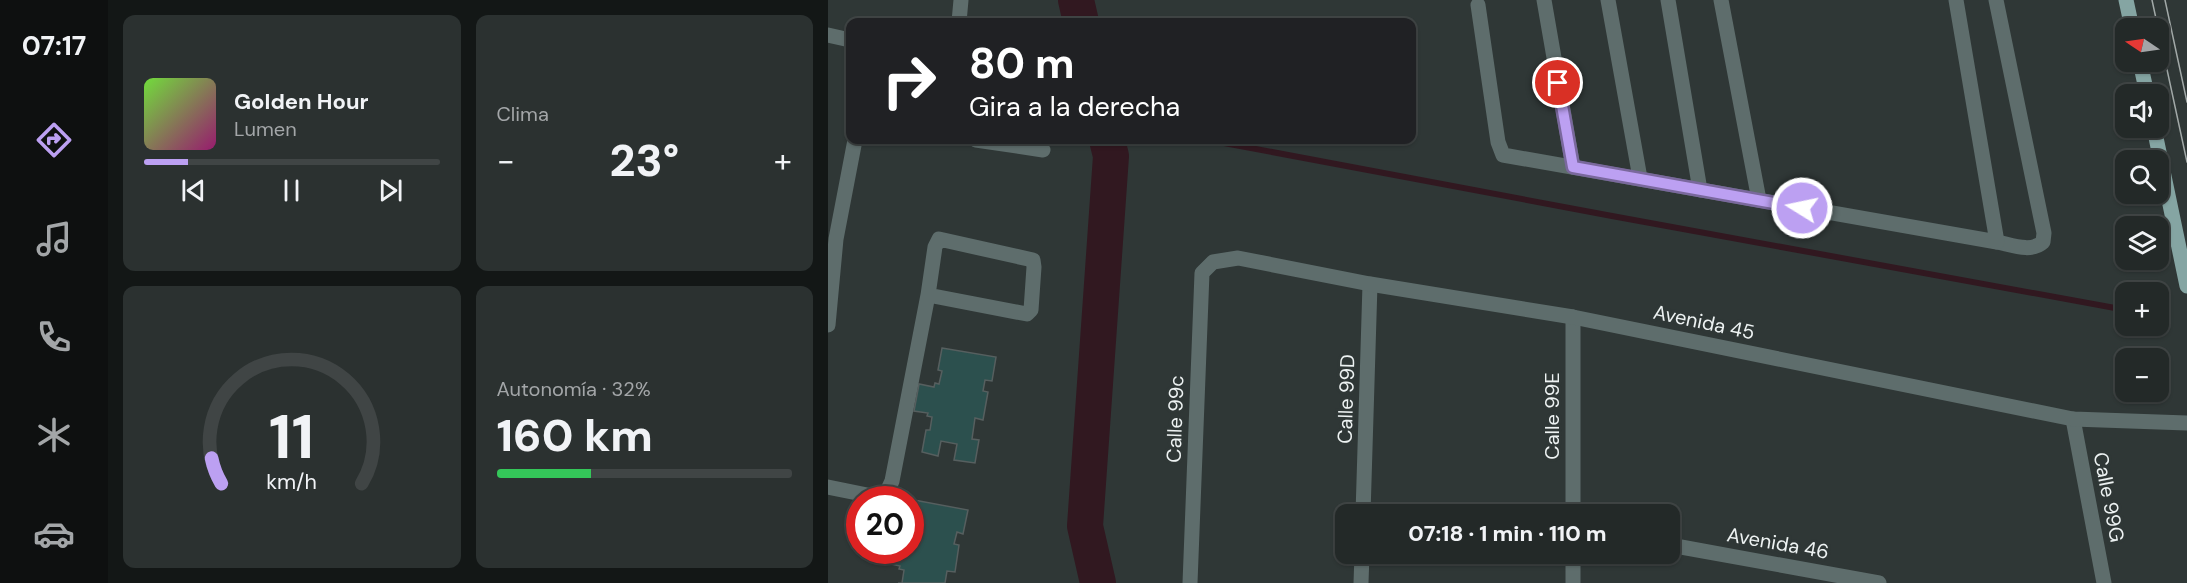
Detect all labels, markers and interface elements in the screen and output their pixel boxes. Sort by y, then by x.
north arrow [2115,18,2169,72]
map controls [2115,18,2169,402]
text: 07:17 [22,28,86,63]
text: 80 m [969,36,1075,91]
icon: right [870,42,948,120]
pin [1532,57,1583,108]
icon: arrive [1541,66,1574,99]
button: sound [2115,84,2169,138]
text: Golden Hour [234,87,369,116]
text: Gira a la derecha [969,89,1180,124]
text: Clima [497,101,549,127]
text: Lumen [234,116,297,142]
icon: directions [33,119,75,161]
text: 23° [609,131,679,190]
text: − [497,139,515,182]
text: + [774,139,792,182]
button: search [2115,150,2169,204]
icon: previous [177,174,210,207]
icon: pause [275,174,308,207]
icon: next [374,174,407,207]
position arrow [1770,176,1834,240]
button: layers [2115,216,2169,270]
icon: music [33,218,75,260]
button: + [2115,282,2169,336]
street label: Avenida 45 [1651,299,1757,345]
icon: phone [33,316,75,358]
button: − [2115,348,2169,402]
street label: Calle 99D [1331,354,1361,444]
street label: Calle 99E [1539,372,1565,460]
street label: Calle 99c [1160,375,1190,463]
text: Autonomía · 32% [497,376,651,402]
text: 11 [269,396,314,477]
text: 160 km [497,406,653,465]
icon: climate [33,414,75,456]
street label: Calle 99G [2088,450,2130,544]
text: km/h [266,468,317,496]
speed limit sign: 20 [846,486,924,564]
icon: car [33,513,75,555]
text: 07:18 · 1 min · 110 m [1408,519,1607,548]
street label: Avenida 46 [1725,521,1831,565]

